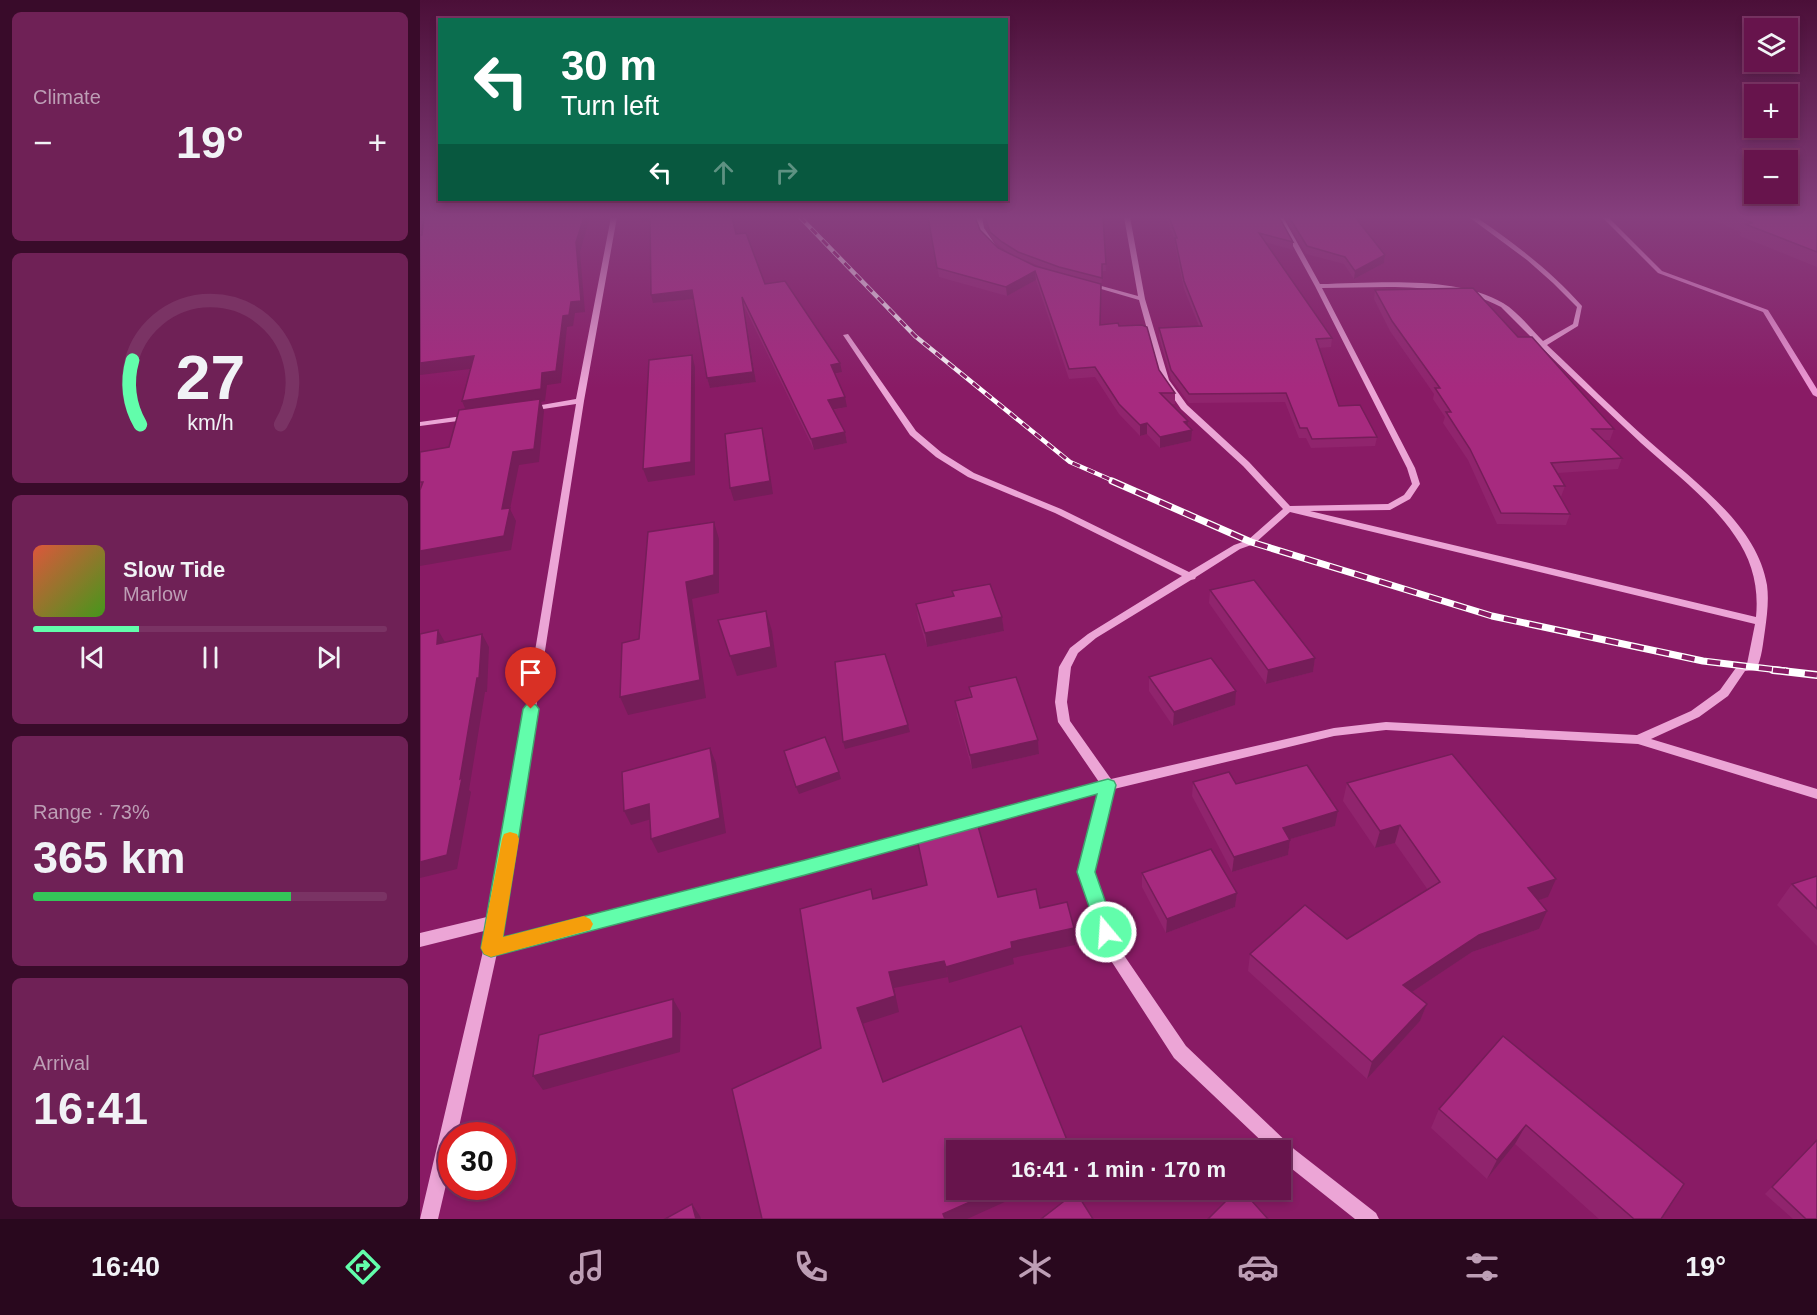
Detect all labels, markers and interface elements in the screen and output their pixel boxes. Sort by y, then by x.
map controls [1744,18,1798,204]
button: layers [1744,18,1798,72]
icon: left [462,42,540,120]
text: 30 m [561,42,657,89]
button: + [1744,84,1798,138]
text: Climate [33,86,101,108]
text: Turn left [561,91,659,121]
text: 19° [176,117,244,168]
text: − [33,124,52,161]
text: + [368,124,387,161]
button: − [1744,150,1798,204]
icon: left [644,156,677,189]
icon: ahead [707,156,740,189]
icon: right [770,156,803,189]
text: 27 [175,343,245,412]
text: km/h [187,412,233,436]
text: Slow Tide [123,557,225,582]
text: Marlow [123,583,187,605]
icon: previous [76,641,109,674]
icon: pause [194,641,227,674]
icon: next [312,641,345,674]
pin [505,647,556,709]
icon: arrive [514,656,547,689]
text: Range · 73% [33,801,150,823]
text: 365 km [33,832,186,883]
position arrow [1074,900,1138,964]
text: Arrival [33,1052,90,1074]
text: 16:41 [33,1083,148,1134]
speed limit sign: 30 [438,1122,516,1200]
text: 16:41 · 1 min · 170 m [1011,1157,1226,1182]
icon: directions [342,1246,384,1288]
icon: music [566,1246,608,1288]
icon: phone [790,1246,832,1288]
icon: climate [1014,1246,1056,1288]
icon: car [1237,1246,1279,1288]
icon: filters [1461,1246,1503,1288]
text: 16:40 [91,1252,160,1282]
text: 19° [1685,1252,1726,1282]

